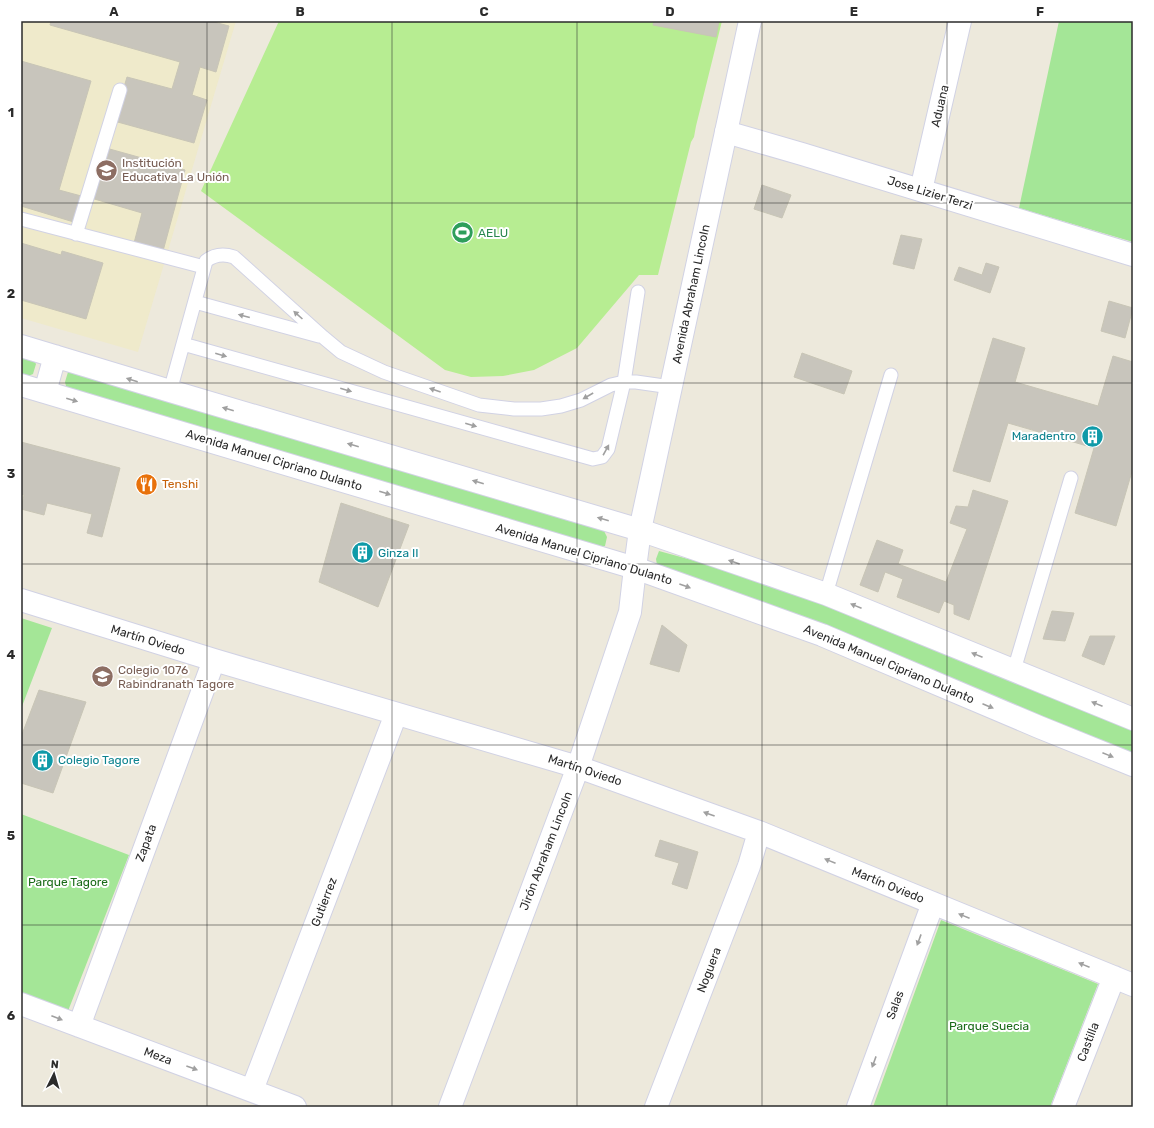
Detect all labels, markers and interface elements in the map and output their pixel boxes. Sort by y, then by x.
text: A [109,4,119,19]
text: B [295,4,305,19]
text: C [479,4,489,19]
text: D [665,4,675,19]
text: E [850,4,858,19]
text: F [1036,4,1044,19]
street label: Aduana [928,84,952,128]
text: 1 [8,105,14,120]
place label: Institución Educativa La Unión [122,156,229,184]
school or university icon: Institución Educativa La Unión [94,157,120,183]
street label: Jose Lizier Terzi [886,173,975,213]
sports icon: AELU [450,220,476,246]
street label: Avenida Abraham Lincoln [669,223,713,365]
place label: AELU [478,226,508,240]
text: 2 [7,286,15,301]
one-way arrow [294,311,303,320]
one-way arrow [238,312,251,318]
one-way arrow [215,352,227,358]
one-way arrow [126,377,138,383]
one-way arrow [429,386,441,392]
one-way arrow [340,387,352,393]
one-way arrow [582,393,594,400]
one-way arrow [66,397,78,403]
one-way arrow [222,406,234,412]
one-way arrow [466,422,478,428]
building icon: Maradentro [1079,423,1105,449]
street label: Avenida Manuel Cipriano Dulanto [184,426,364,494]
place label: Maradentro [1012,429,1076,443]
one-way arrow [347,442,359,448]
one-way arrow [603,444,610,456]
text: 3 [7,466,16,481]
restaurant icon: Tenshi [133,471,159,497]
place label: Tenshi [162,477,198,491]
one-way arrow [472,479,484,485]
one-way arrow [379,490,391,496]
one-way arrow [596,516,608,522]
street label: Avenida Manuel Cipriano Dulanto [494,520,674,588]
building icon: Ginza II [350,540,376,566]
place label: Ginza II [378,546,419,560]
one-way arrow [727,559,739,565]
one-way arrow [679,583,691,589]
one-way arrow [851,603,862,609]
street label: Martín Oviedo [109,622,187,658]
street label: Avenida Manuel Cipriano Dulanto [802,622,977,706]
text: 4 [7,647,16,662]
one-way arrow [971,652,982,658]
place label: Colegio 1076 Rabindranath Tagore [118,663,234,691]
school or university icon: Colegio 1076 Rabindranath Tagore [89,664,115,690]
one-way arrow [1091,701,1102,707]
one-way arrow [983,703,995,709]
building icon: Colegio Tagore [30,747,56,773]
street label: Martín Oviedo [546,751,624,789]
place label: Colegio Tagore [58,753,140,767]
one-way arrow [1103,753,1115,759]
street label: Jirón Abraham Lincoln [517,790,575,912]
one-way arrow [703,811,715,817]
street label: Zapata [133,822,159,864]
text: 5 [7,828,15,843]
one-way arrow [824,858,836,864]
street label: Martín Oviedo [850,864,926,906]
park label: Parque Tagore [28,875,108,889]
street label: Gutierrez [308,875,340,929]
one-way arrow [957,912,969,918]
one-way arrow [916,934,922,946]
street label: Noguera [694,945,724,995]
one-way arrow [1078,962,1089,968]
street label: Salas [883,989,907,1021]
text: 6 [7,1008,16,1023]
one-way arrow [52,1016,64,1022]
park label: Parque Suecia [949,1019,1029,1033]
street label: Castilla [1074,1020,1102,1064]
street label: Meza [142,1044,174,1068]
north arrow [34,1054,74,1094]
one-way arrow [871,1056,877,1068]
text: N [50,1058,59,1071]
one-way arrow [187,1066,199,1072]

